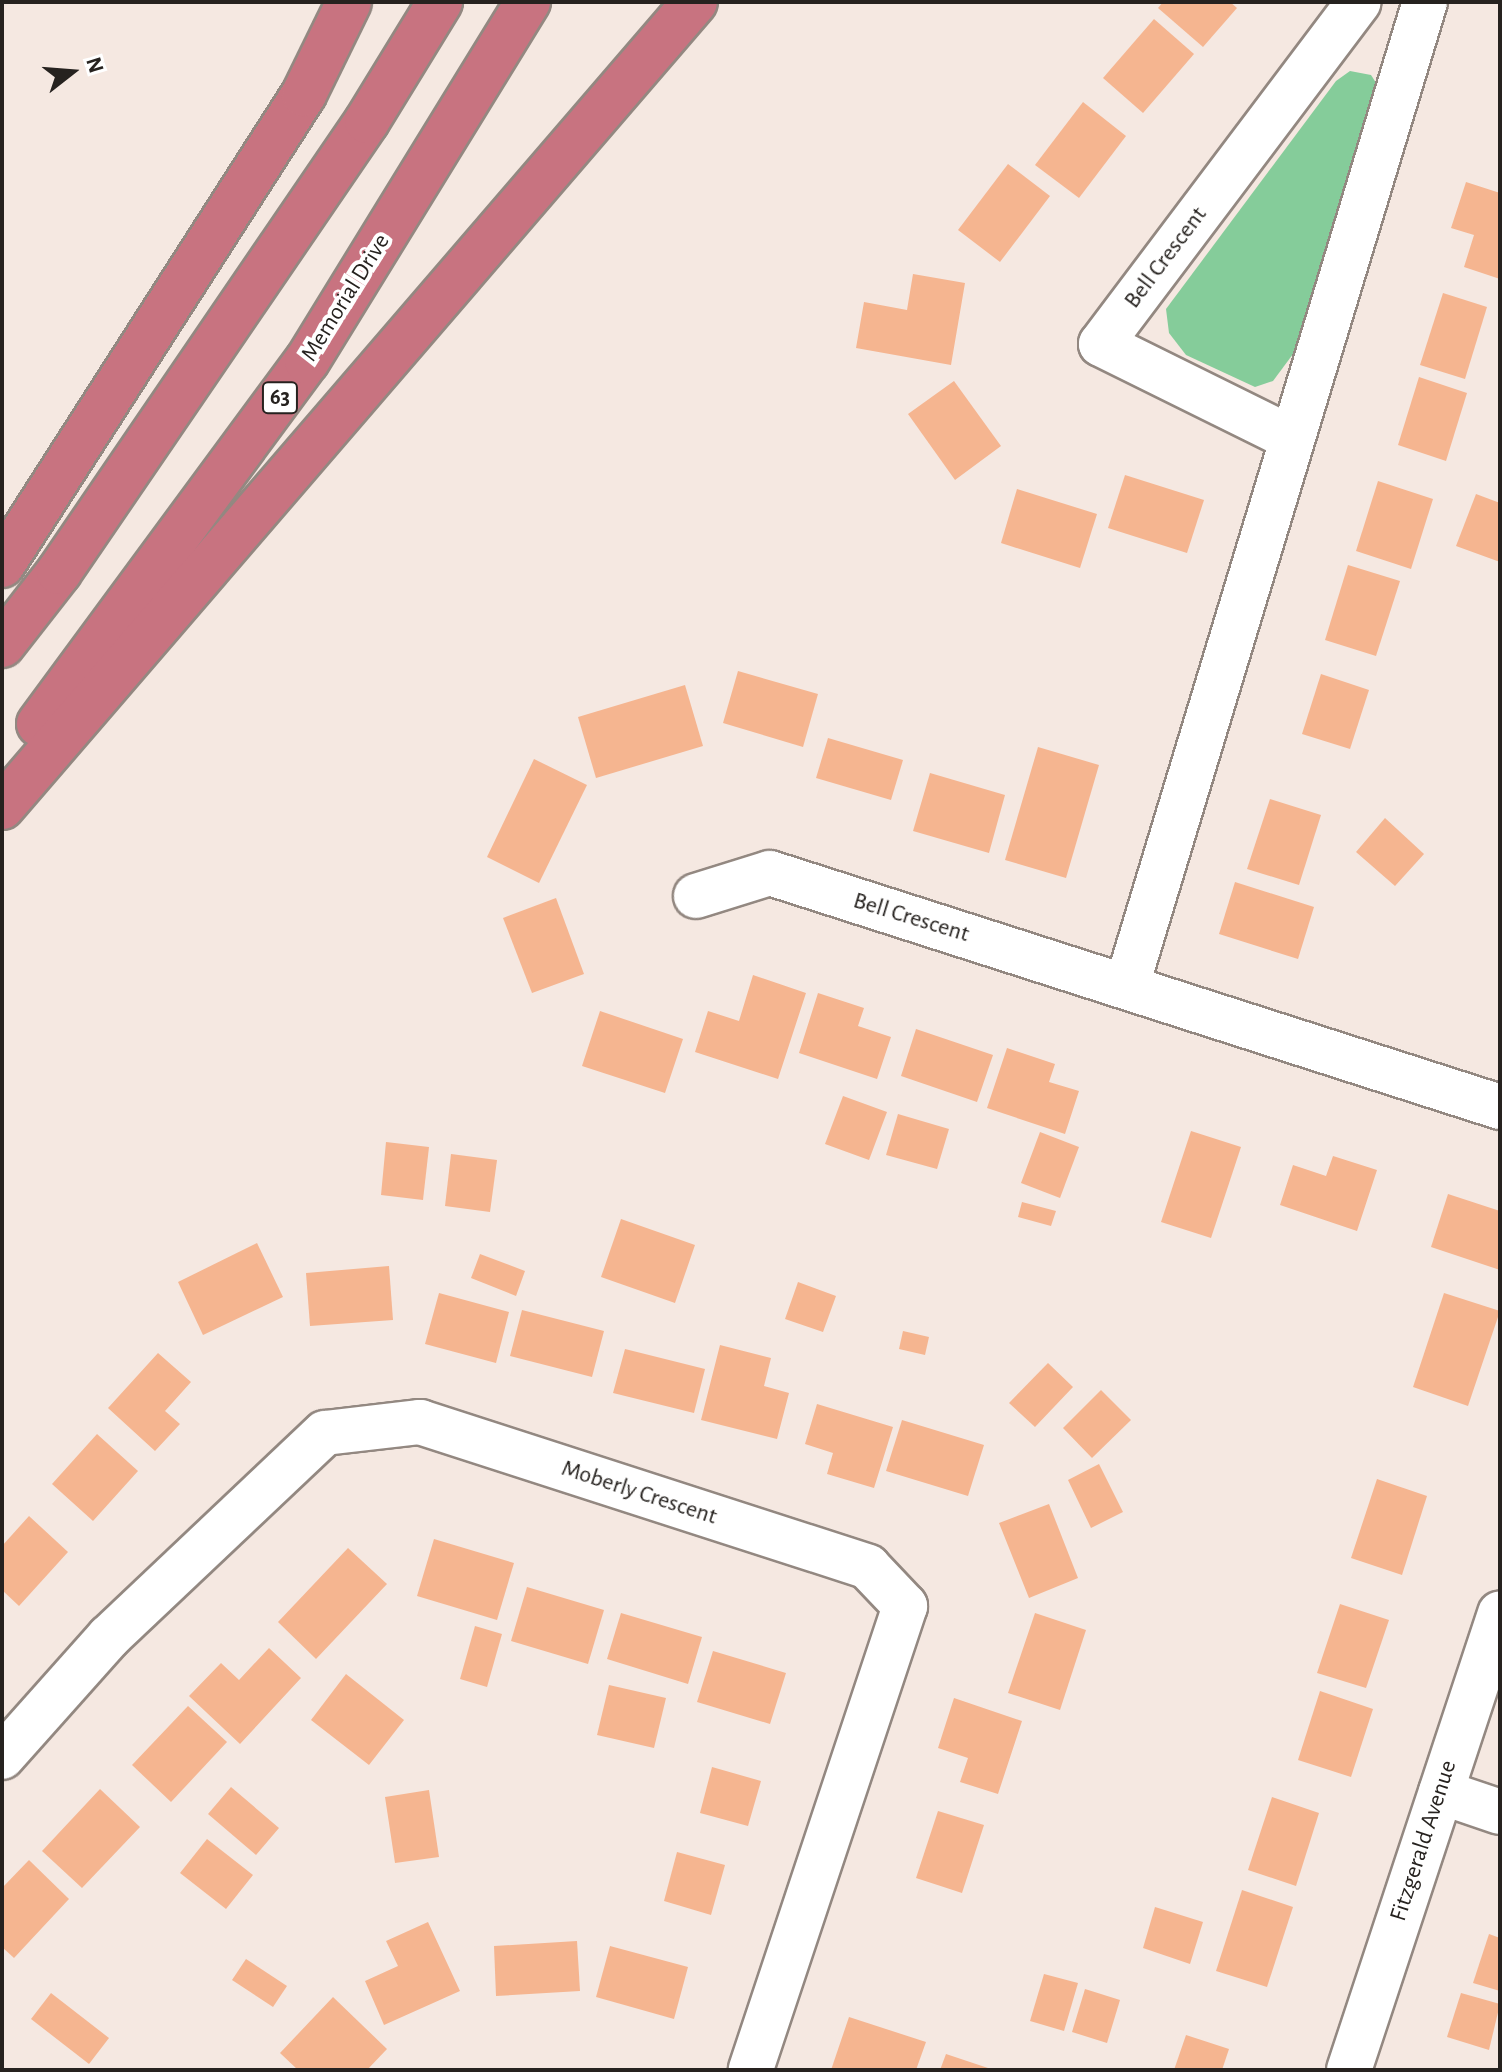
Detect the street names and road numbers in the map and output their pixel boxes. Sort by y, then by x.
street label: Bell Crescent [1119,202,1213,314]
street label: Memorial Drive [295,229,397,367]
road number: 63 [260,380,300,416]
street label: Bell Crescent [850,887,972,949]
street label: Moberly Crescent [558,1454,720,1532]
street label: Fitzgerald Avenue [1384,1757,1464,1925]

